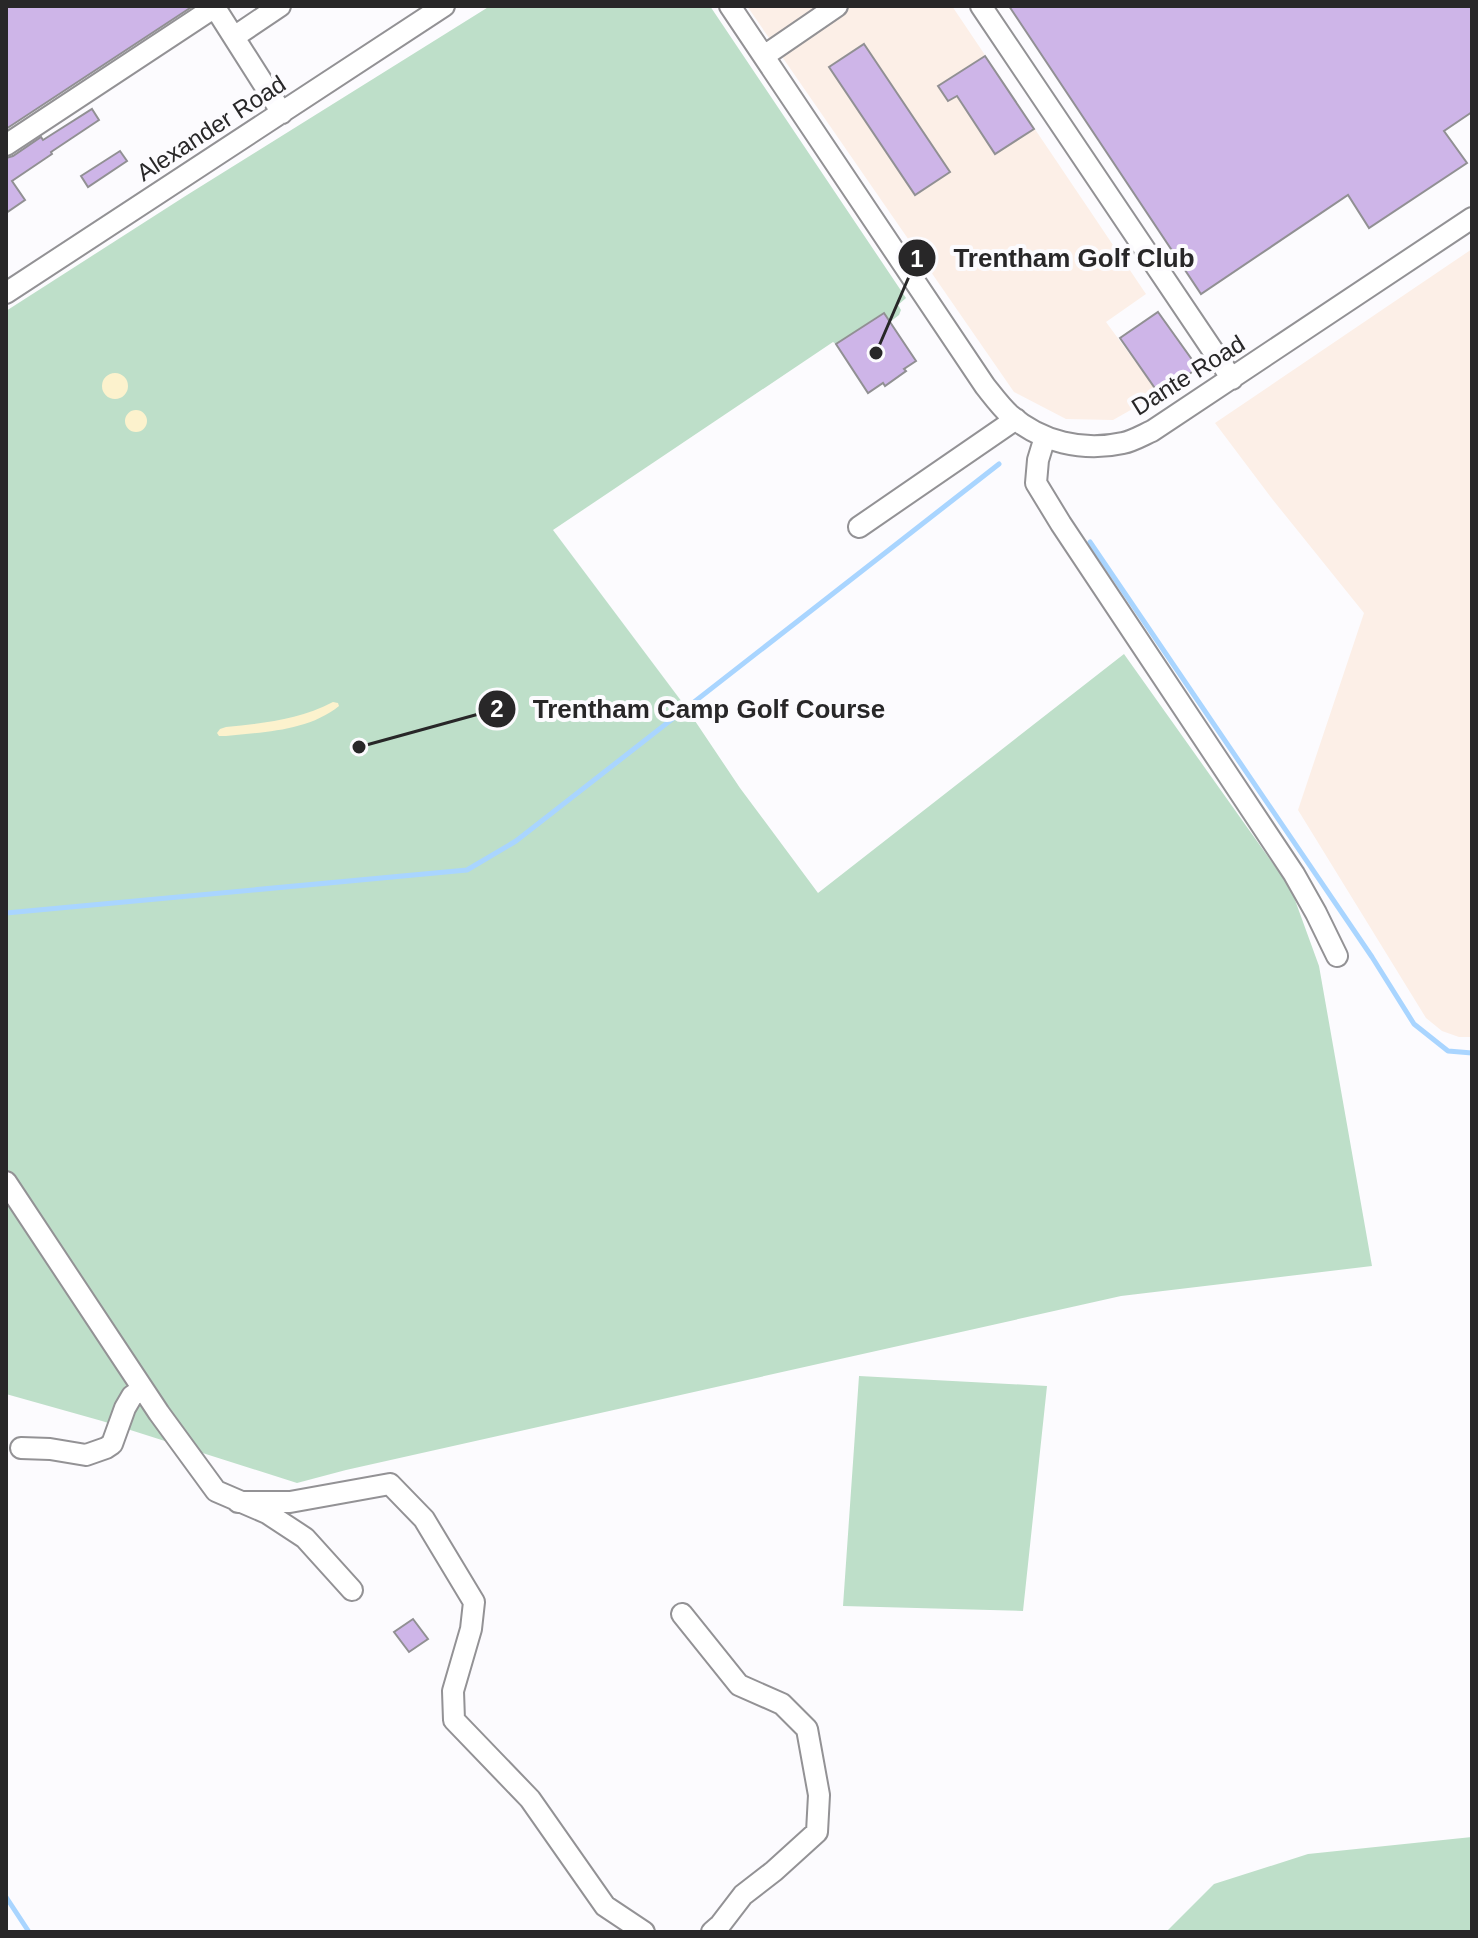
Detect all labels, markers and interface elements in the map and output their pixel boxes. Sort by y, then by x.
street label: Alexander Road [131,70,291,186]
callout: Trentham Golf Club [897,233,1210,283]
text: Trentham Golf Club [953,243,1195,273]
text: 1 [910,245,924,272]
street label: Dante Road [1127,330,1249,420]
callout: Trentham Camp Golf Course [477,684,901,734]
text: Trentham Camp Golf Course [533,694,885,724]
text: 2 [490,695,504,722]

